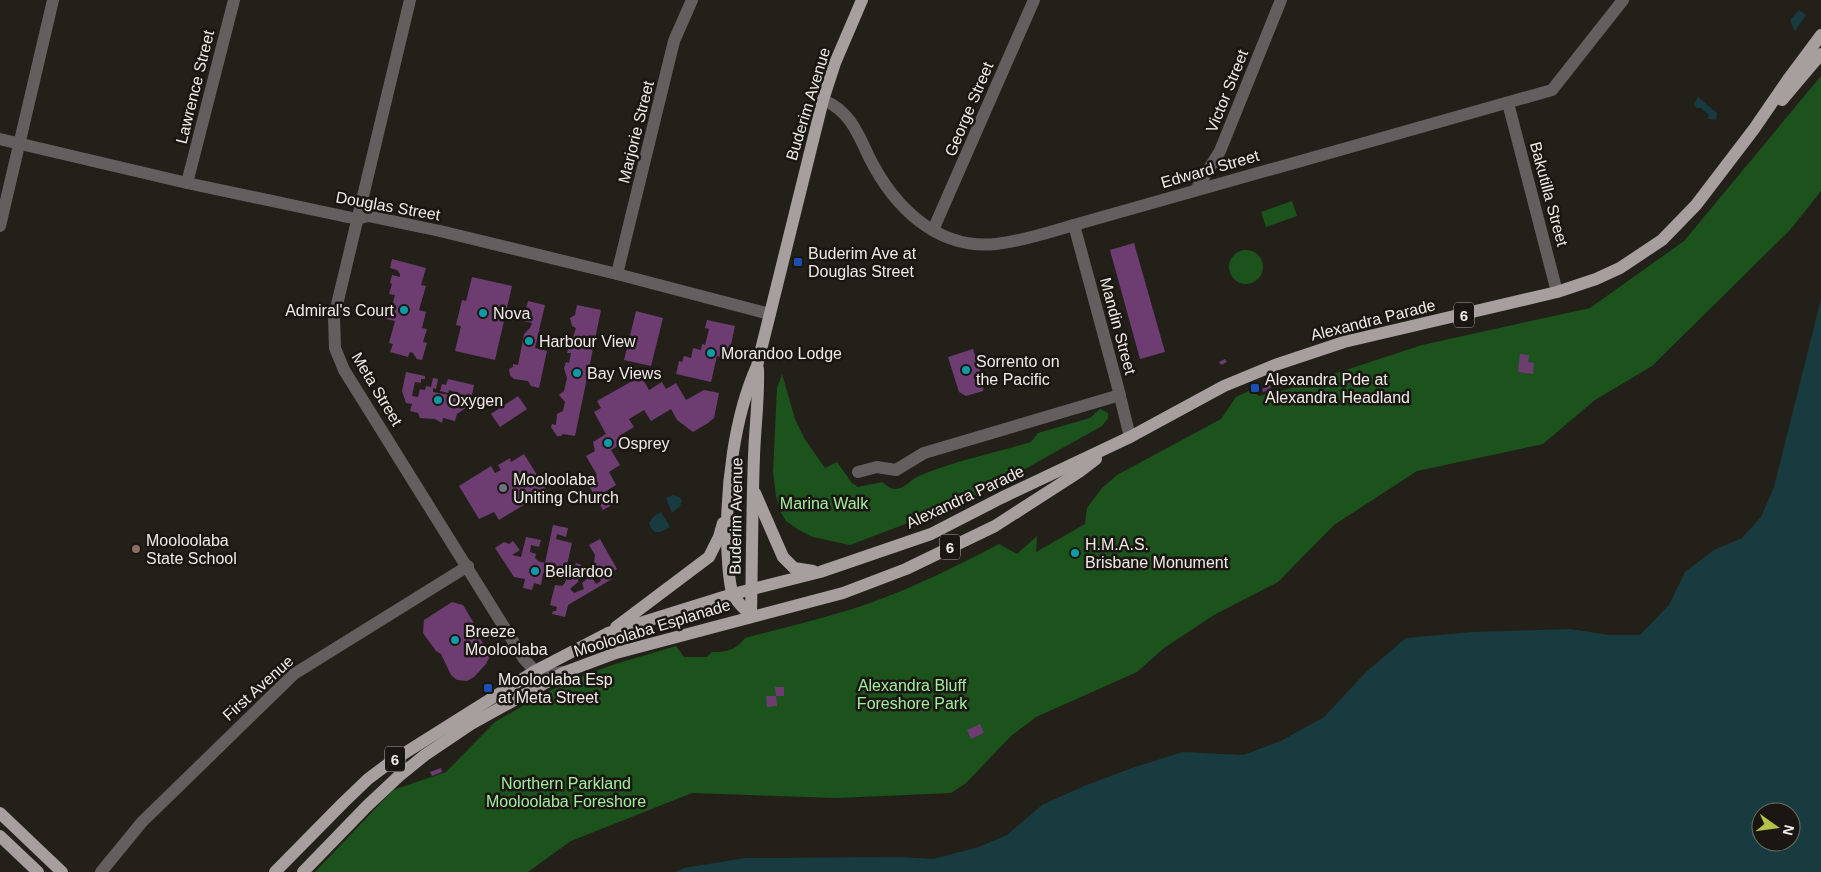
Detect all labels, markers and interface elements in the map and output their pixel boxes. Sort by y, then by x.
street label: Lawrence Street [173,28,217,146]
street label: Buderim Avenue [783,45,833,162]
street label: Victor Street [1203,47,1252,135]
street label: George Street [942,59,997,159]
street label: Marjorie Street [615,79,657,185]
street label: Bakutilla Street [1527,140,1571,249]
street label: Edward Street [1159,147,1262,191]
street label: Douglas Street [334,188,442,224]
place label: Buderim Ave at Douglas Street [808,245,917,280]
marker: Buderim Ave at Douglas Street [792,256,804,268]
street label: Mandin Street [1097,276,1139,377]
street label: Alexandra Parade [1309,296,1437,344]
place label: Admiral's Court [285,302,395,319]
road number: 6 [1454,302,1474,328]
marker: Admiral's Court [398,304,410,316]
place label: Nova [493,305,530,322]
marker: Nova [477,307,489,319]
place label: Harbour View [539,333,636,350]
marker: Harbour View [523,335,535,347]
place label: Morandoo Lodge [721,345,842,362]
marker: Morandoo Lodge [705,347,717,359]
street label: Meta Street [348,349,406,429]
place label: Sorrento on the Pacific [976,353,1060,388]
marker: Sorrento on the Pacific [960,364,972,376]
place label: Bay Views [587,365,661,382]
marker: Bay Views [571,367,583,379]
place label: Alexandra Pde at Alexandra Headland [1265,371,1410,406]
marker: Alexandra Pde at Alexandra Headland [1249,382,1261,394]
place label: Oxygen [448,392,503,409]
marker: Oxygen [432,394,444,406]
place label: Osprey [618,435,670,452]
marker: Osprey [602,437,614,449]
street label: Buderim Avenue [726,457,746,575]
street label: Alexandra Parade [903,462,1027,532]
place label: Mooloolaba Uniting Church [513,471,619,506]
marker: Mooloolaba Uniting Church [497,482,509,494]
park label: Marina Walk [780,495,869,512]
place label: Mooloolaba State School [146,532,237,567]
road number: 6 [940,534,960,560]
place label: H.M.A.S. Brisbane Monument [1085,536,1229,571]
marker: Mooloolaba State School [130,543,142,555]
marker: H.M.A.S. Brisbane Monument [1069,547,1081,559]
place label: Bellardoo [545,563,613,580]
marker: Bellardoo [529,565,541,577]
street label: Mooloolaba Esplanade [572,596,732,660]
place label: Breeze Mooloolaba [465,623,548,658]
marker: Breeze Mooloolaba [449,634,461,646]
street label: First Avenue [219,652,297,724]
place label: Mooloolaba Esp at Meta Street [498,671,613,706]
park label: Alexandra Bluff Foreshore Park [857,677,968,712]
marker: Mooloolaba Esp at Meta Street [482,682,494,694]
road number: 6 [385,746,405,772]
park label: Northern Parkland Mooloolaba Foreshore [486,775,646,810]
north arrow [1751,802,1801,852]
text: N [1780,823,1798,837]

